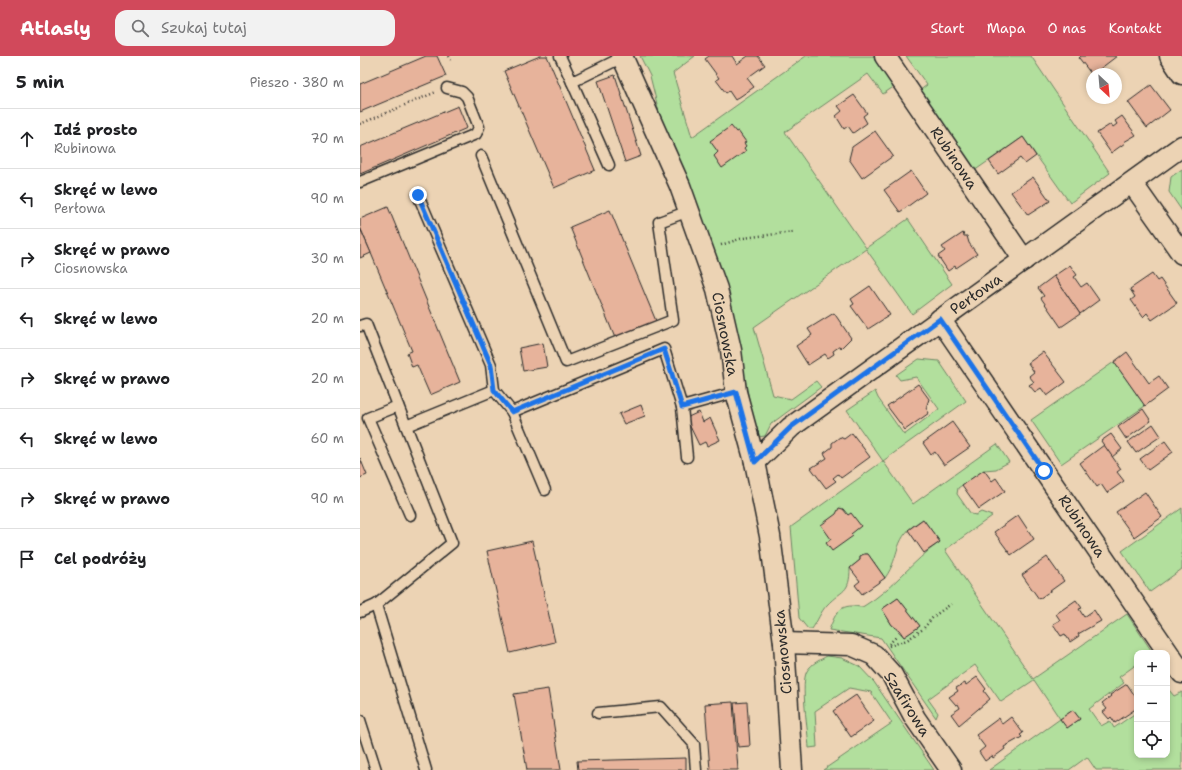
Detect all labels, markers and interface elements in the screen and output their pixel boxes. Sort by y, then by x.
search box [115,10,395,46]
text: Atlasly [20,16,91,41]
icon: search [129,17,151,39]
text: Szukaj tutaj [161,18,247,38]
text: Start [930,19,965,37]
text: Mapa [987,19,1025,37]
text: O nas [1047,19,1086,37]
text: Kontakt [1108,19,1162,37]
north arrow [1086,68,1122,104]
text: 5 min [16,71,64,93]
text: Pieszo · 380 m [250,74,344,91]
text: Idź prosto [54,120,138,140]
street label: Rubinowa [926,123,983,194]
icon: ahead [16,128,38,150]
text: 70 m [310,130,344,147]
text: Rubinowa [54,140,116,157]
text: Skręć w lewo [54,180,158,200]
route end [409,186,427,204]
icon: left [16,188,38,210]
text: 90 m [310,190,344,207]
text: Perłowa [54,200,105,217]
text: Skręć w prawo [54,240,170,260]
icon: right [16,248,38,270]
text: 30 m [310,250,344,267]
text: Ciosnowska [54,260,128,277]
street label: Perłowa [946,268,1007,319]
street label: Ciosnowska [707,290,743,378]
icon: left [16,308,38,330]
text: Skręć w lewo [54,309,158,329]
text: 20 m [311,310,344,327]
icon: right [16,368,38,390]
text: Skręć w prawo [54,369,170,389]
text: 20 m [311,370,344,387]
icon: left [16,428,38,450]
text: Skręć w lewo [54,429,158,449]
text: 60 m [311,430,344,447]
route start [1035,462,1053,480]
icon: right [16,488,38,510]
text: Skręć w prawo [54,489,170,509]
text: 90 m [310,490,344,507]
street label: Rubinowa [1054,491,1111,562]
icon: arrive [16,548,38,570]
text: Cel podróży [54,549,146,569]
street label: Ciosnowska [769,608,797,695]
map controls [1134,650,1170,758]
button: + [1134,650,1170,686]
street label: Szafirowa [879,668,935,741]
button: − [1134,686,1170,722]
button: locate [1134,722,1170,758]

